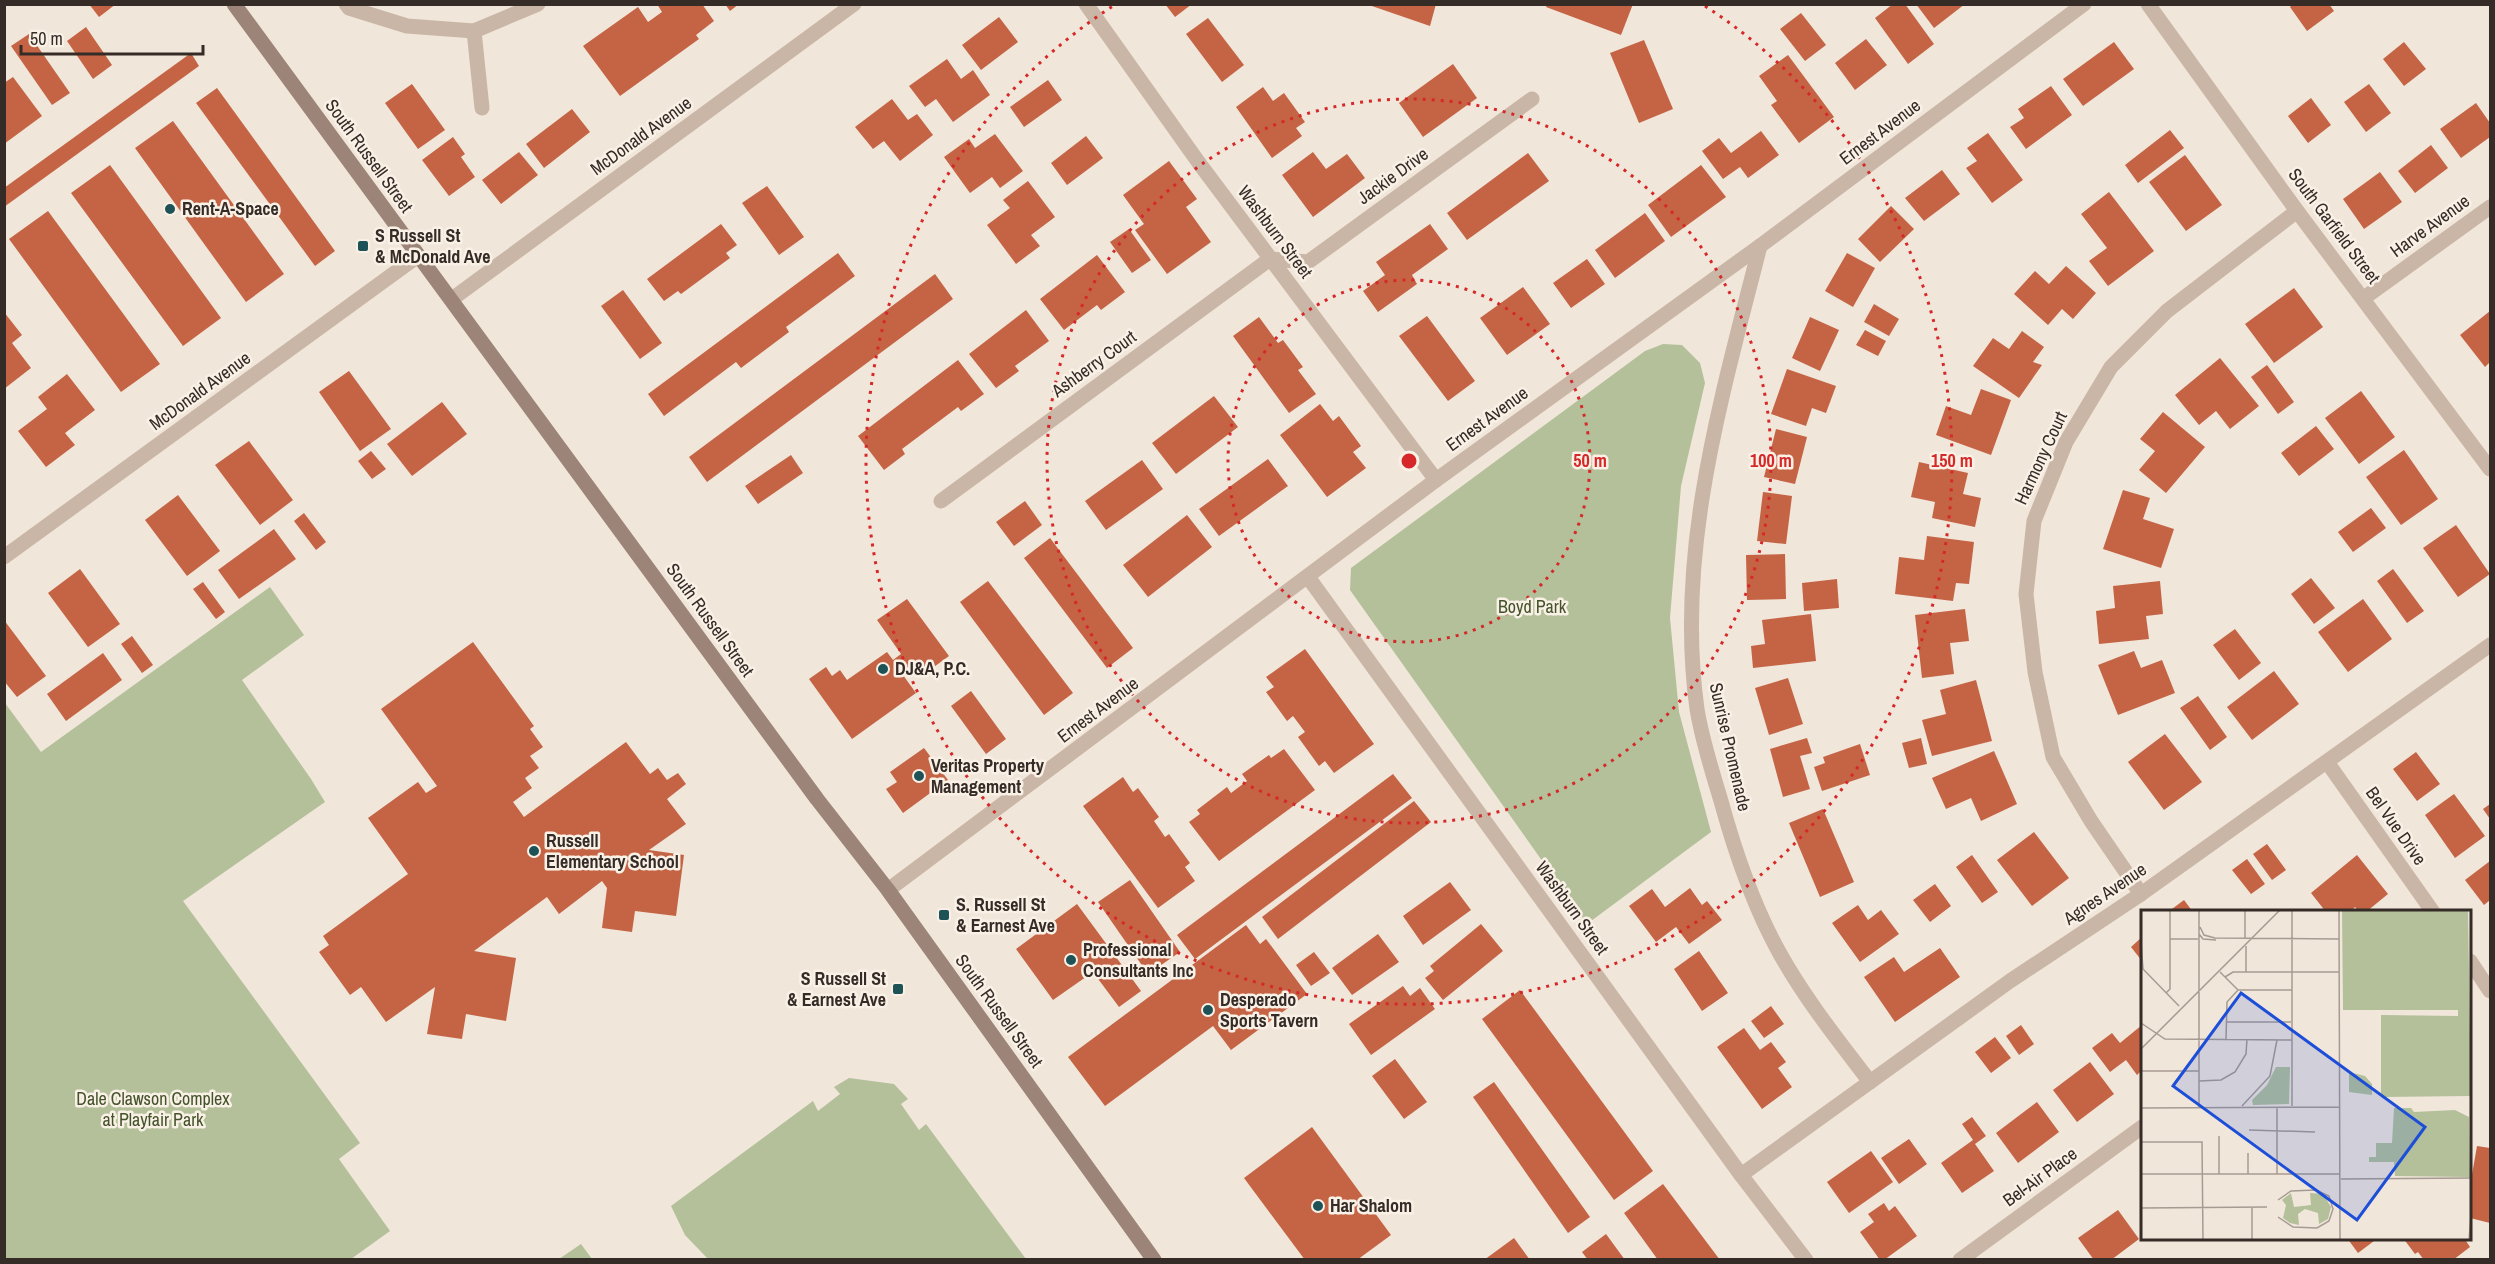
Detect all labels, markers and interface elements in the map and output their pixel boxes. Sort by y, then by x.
scale bar [21,18,202,56]
text: 50 m [30,26,63,51]
street label: McDonald Avenue [585,90,696,181]
street label: Ernest Avenue [1834,93,1925,170]
street label: South Russell Street [320,94,419,217]
street label: Jackie Drive [1352,141,1433,210]
street label: South Garfield Street [2283,163,2386,289]
street label: Washburn Street [1232,180,1319,283]
street label: Harve Avenue [2385,188,2474,263]
place label: Rent-A-Space [182,196,279,221]
marker: Rent-A-Space [163,202,177,216]
place label: S Russell St & McDonald Ave [375,223,490,269]
marker: S Russell St & McDonald Ave [356,239,370,253]
street label: Ashberry Court [1045,324,1141,403]
street label: McDonald Avenue [144,345,255,436]
street label: Ernest Avenue [1441,380,1533,457]
street label: Harmony Court [2008,407,2073,508]
text: 50 m [1573,448,1607,473]
text: 100 m [1750,448,1792,473]
text: 150 m [1931,448,1973,473]
centre of rings [1399,451,1419,471]
street label: South Russell Street [661,558,760,681]
park label: Boyd Park [1498,594,1567,619]
place label: DJ&A, P.C. [895,656,970,681]
marker: DJ&A, P.C. [876,662,890,676]
street label: Ernest Avenue [1052,671,1143,748]
street label: Sunrise Promenade [1704,680,1757,814]
place label: Veritas Property Management [931,753,1045,799]
marker: Veritas Property Management [912,769,926,783]
street label: Bel Vue Drive [2360,781,2433,870]
place label: Russell Elementary School [546,828,679,874]
marker: Russell Elementary School [527,844,541,858]
street label: Washburn Street [1530,856,1615,960]
street label: Agnes Avenue [2058,857,2151,931]
place label: S. Russell St & Earnest Ave [956,892,1055,938]
marker: S. Russell St & Earnest Ave [937,908,951,922]
inset map [2141,910,2471,1240]
place label: Professional Consultants Inc [1083,937,1194,983]
street label: South Russell Street [950,949,1049,1072]
marker: Professional Consultants Inc [1064,953,1078,967]
place label: S Russell St & Earnest Ave [787,966,886,1012]
marker: S Russell St & Earnest Ave [891,982,905,996]
place label: Desperado Sports Tavern [1220,987,1318,1033]
marker: Desperado Sports Tavern [1201,1003,1215,1017]
park label: Dale Clawson Complex at Playfair Park [76,1086,230,1132]
street label: Bel-Air Place [1998,1141,2082,1212]
place label: Har Shalom [1330,1193,1412,1218]
marker: Har Shalom [1311,1199,1325,1213]

